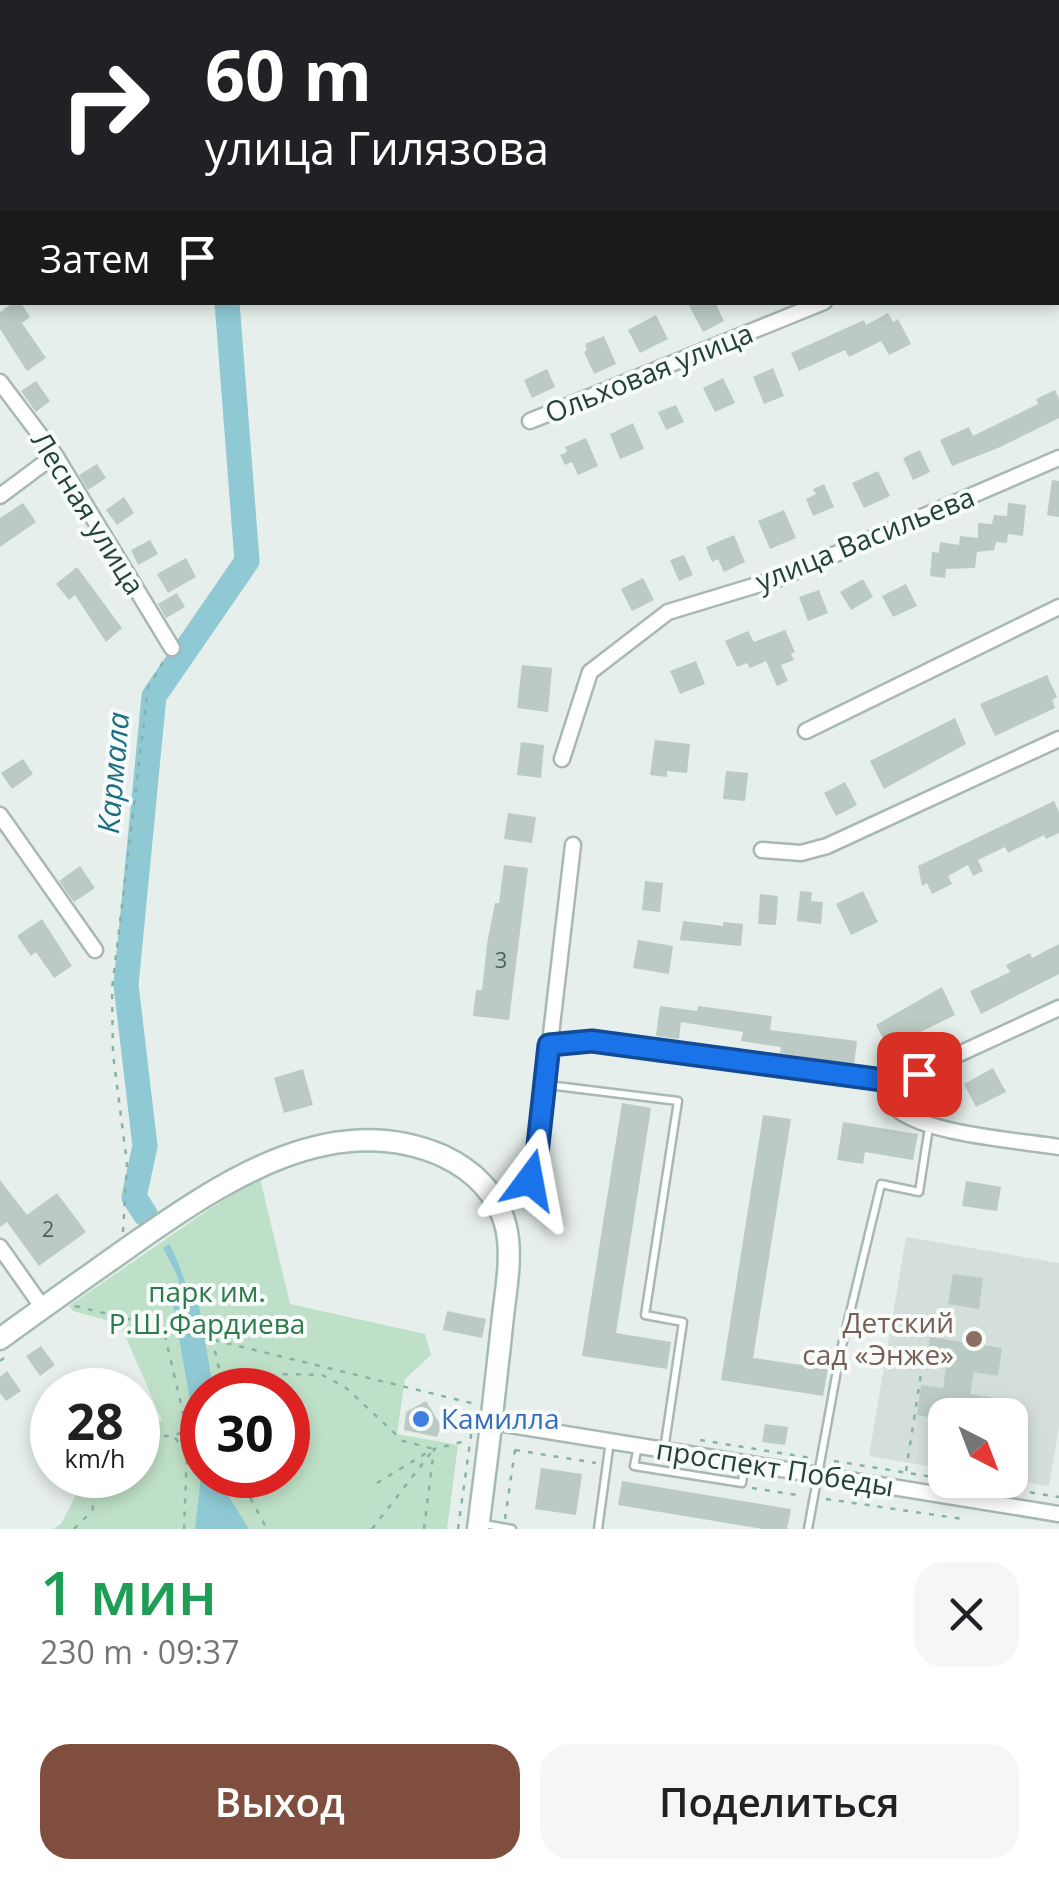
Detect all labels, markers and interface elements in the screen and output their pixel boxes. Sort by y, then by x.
text: 60 m [205,26,372,122]
icon: right [40,40,170,170]
text: улица Гилязова [205,117,549,178]
icon: arrive [170,230,225,285]
text: Затем [40,232,150,284]
street label: Ольховая улица [539,313,758,431]
street label: Лесная улица [23,424,154,601]
street label: улица Васильева [750,477,980,599]
water label: Кармала [87,710,138,835]
house number: 3 [495,944,507,974]
pin [877,1032,962,1117]
icon: arrive [892,1047,947,1102]
position arrow [478,1128,582,1232]
house number: 2 [42,1213,54,1243]
park label: парк им. Р.Ш.Фардиева [109,1272,305,1342]
place label: Детский сад «Энже» [802,1303,954,1373]
marker: Детский сад «Энже» [963,1328,985,1350]
speed limit sign: 30 [180,1368,310,1498]
text: 28 [66,1387,124,1455]
north arrow [928,1398,1028,1498]
map controls [928,1398,1028,1498]
place label: Камилла [441,1399,560,1437]
marker: Камилла [410,1408,432,1430]
street label: проспект Победы [654,1429,897,1505]
text: km/h [65,1441,125,1475]
text: 1 мин [40,1551,217,1633]
button: close [914,1562,1019,1667]
text: 230 m · 09:37 [40,1630,239,1673]
button: Выход [40,1744,520,1859]
button: Поделиться [540,1744,1019,1859]

